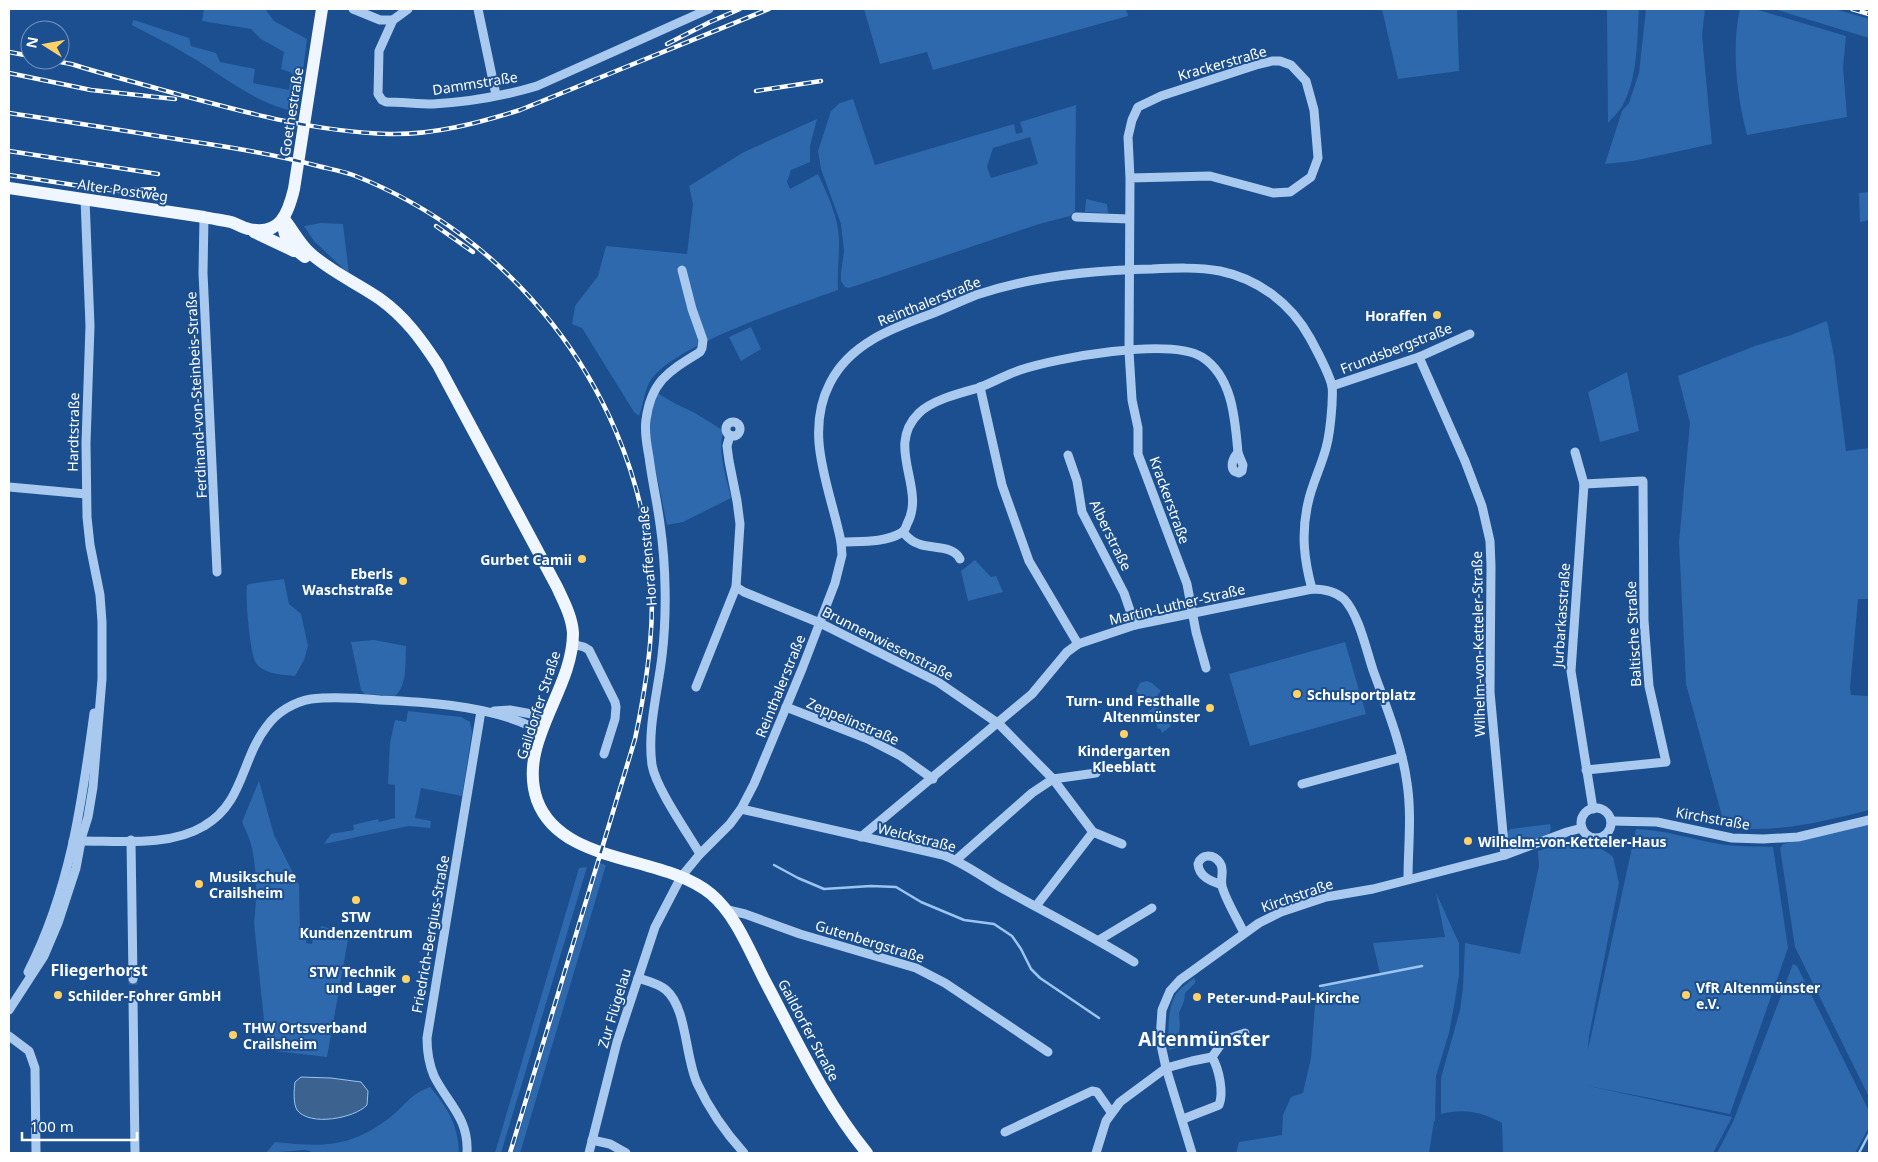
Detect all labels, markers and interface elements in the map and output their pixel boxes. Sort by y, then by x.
north arrow [20,20,70,70]
text: N [21,35,42,50]
street label: Krackerstraße [1175,41,1269,85]
street label: Goethestraße [275,66,307,158]
street label: Dammstraße [431,67,519,99]
street label: Alter Postweg [77,174,169,206]
street label: Reinthalerstraße [875,272,983,330]
street label: Ferdinand-von-Steinbeis-Straße [181,291,211,499]
place label: Horaffen [1365,306,1427,325]
marker: Horaffen [1431,309,1443,321]
street label: Frundsbergstraße [1337,318,1455,378]
street label: Hardtstraße [63,392,83,472]
street label: Krackerstraße [1145,454,1195,546]
street label: Alberstraße [1086,496,1136,574]
street label: Horaffenstraße [633,505,661,607]
place label: Gurbet Camii [480,550,572,569]
street label: Wilhelm-von-Ketteler-Straße [1467,551,1489,737]
marker: Gurbet Camii [576,553,588,565]
street label: Jurbarkasstraße [1548,562,1574,670]
place label: Eberls Waschstraße [302,564,393,599]
marker: Eberls Waschstraße [397,575,409,587]
street label: Martin-Luther-Straße [1107,579,1247,629]
street label: Baltische Straße [1621,581,1645,687]
street label: Brunnenwiesenstraße [819,602,957,684]
street label: Reinthalerstraße [751,632,809,740]
street label: Gaildorfer Straße [511,648,565,762]
place label: Schulsportplatz [1307,685,1416,704]
marker: Schulsportplatz [1291,688,1303,700]
place label: Turn- und Festhalle Altenmünster [1066,691,1201,726]
street label: Zeppelinstraße [804,693,902,749]
marker: Turn- und Festhalle Altenmünster [1204,702,1216,714]
marker: Kindergarten Kleeblatt [1118,728,1130,740]
place label: Kindergarten Kleeblatt [1078,741,1170,776]
street label: Kirchstraße [1674,802,1752,834]
street label: Weickstraße [876,818,958,856]
place label: Wilhelm-von-Ketteler-Haus [1478,832,1667,851]
marker: Wilhelm-von-Ketteler-Haus [1462,835,1474,847]
street label: Friedrich-Bergius-Straße [407,853,453,1014]
place label: Musikschule Crailsheim [209,867,296,902]
street label: Kirchstraße [1258,874,1336,916]
marker: Musikschule Crailsheim [193,878,205,890]
marker: STW Kundenzentrum [350,894,362,906]
place label: STW Kundenzentrum [299,907,413,942]
street label: Gutenbergstraße [813,915,927,967]
district label: Fliegerhorst [50,959,148,981]
place label: STW Technik und Lager [309,962,397,997]
street label: Zur Flügelau [593,966,635,1050]
marker: STW Technik und Lager [400,973,412,985]
street label: Gaildorfer Straße [774,976,844,1084]
place label: VfR Altenmünster e.V. [1696,978,1821,1013]
place label: Schilder-Fohrer GmbH [68,986,221,1005]
place label: Peter-und-Paul-Kirche [1207,988,1360,1007]
marker: Schilder-Fohrer GmbH [52,989,64,1001]
marker: VfR Altenmünster e.V. [1680,989,1692,1001]
marker: Peter-und-Paul-Kirche [1191,991,1203,1003]
place label: THW Ortsverband Crailsheim [243,1018,367,1053]
district label: Altenmünster [1138,1026,1270,1052]
marker: THW Ortsverband Crailsheim [227,1029,239,1041]
scale bar [22,1110,138,1142]
text: 100 m [30,1116,74,1136]

